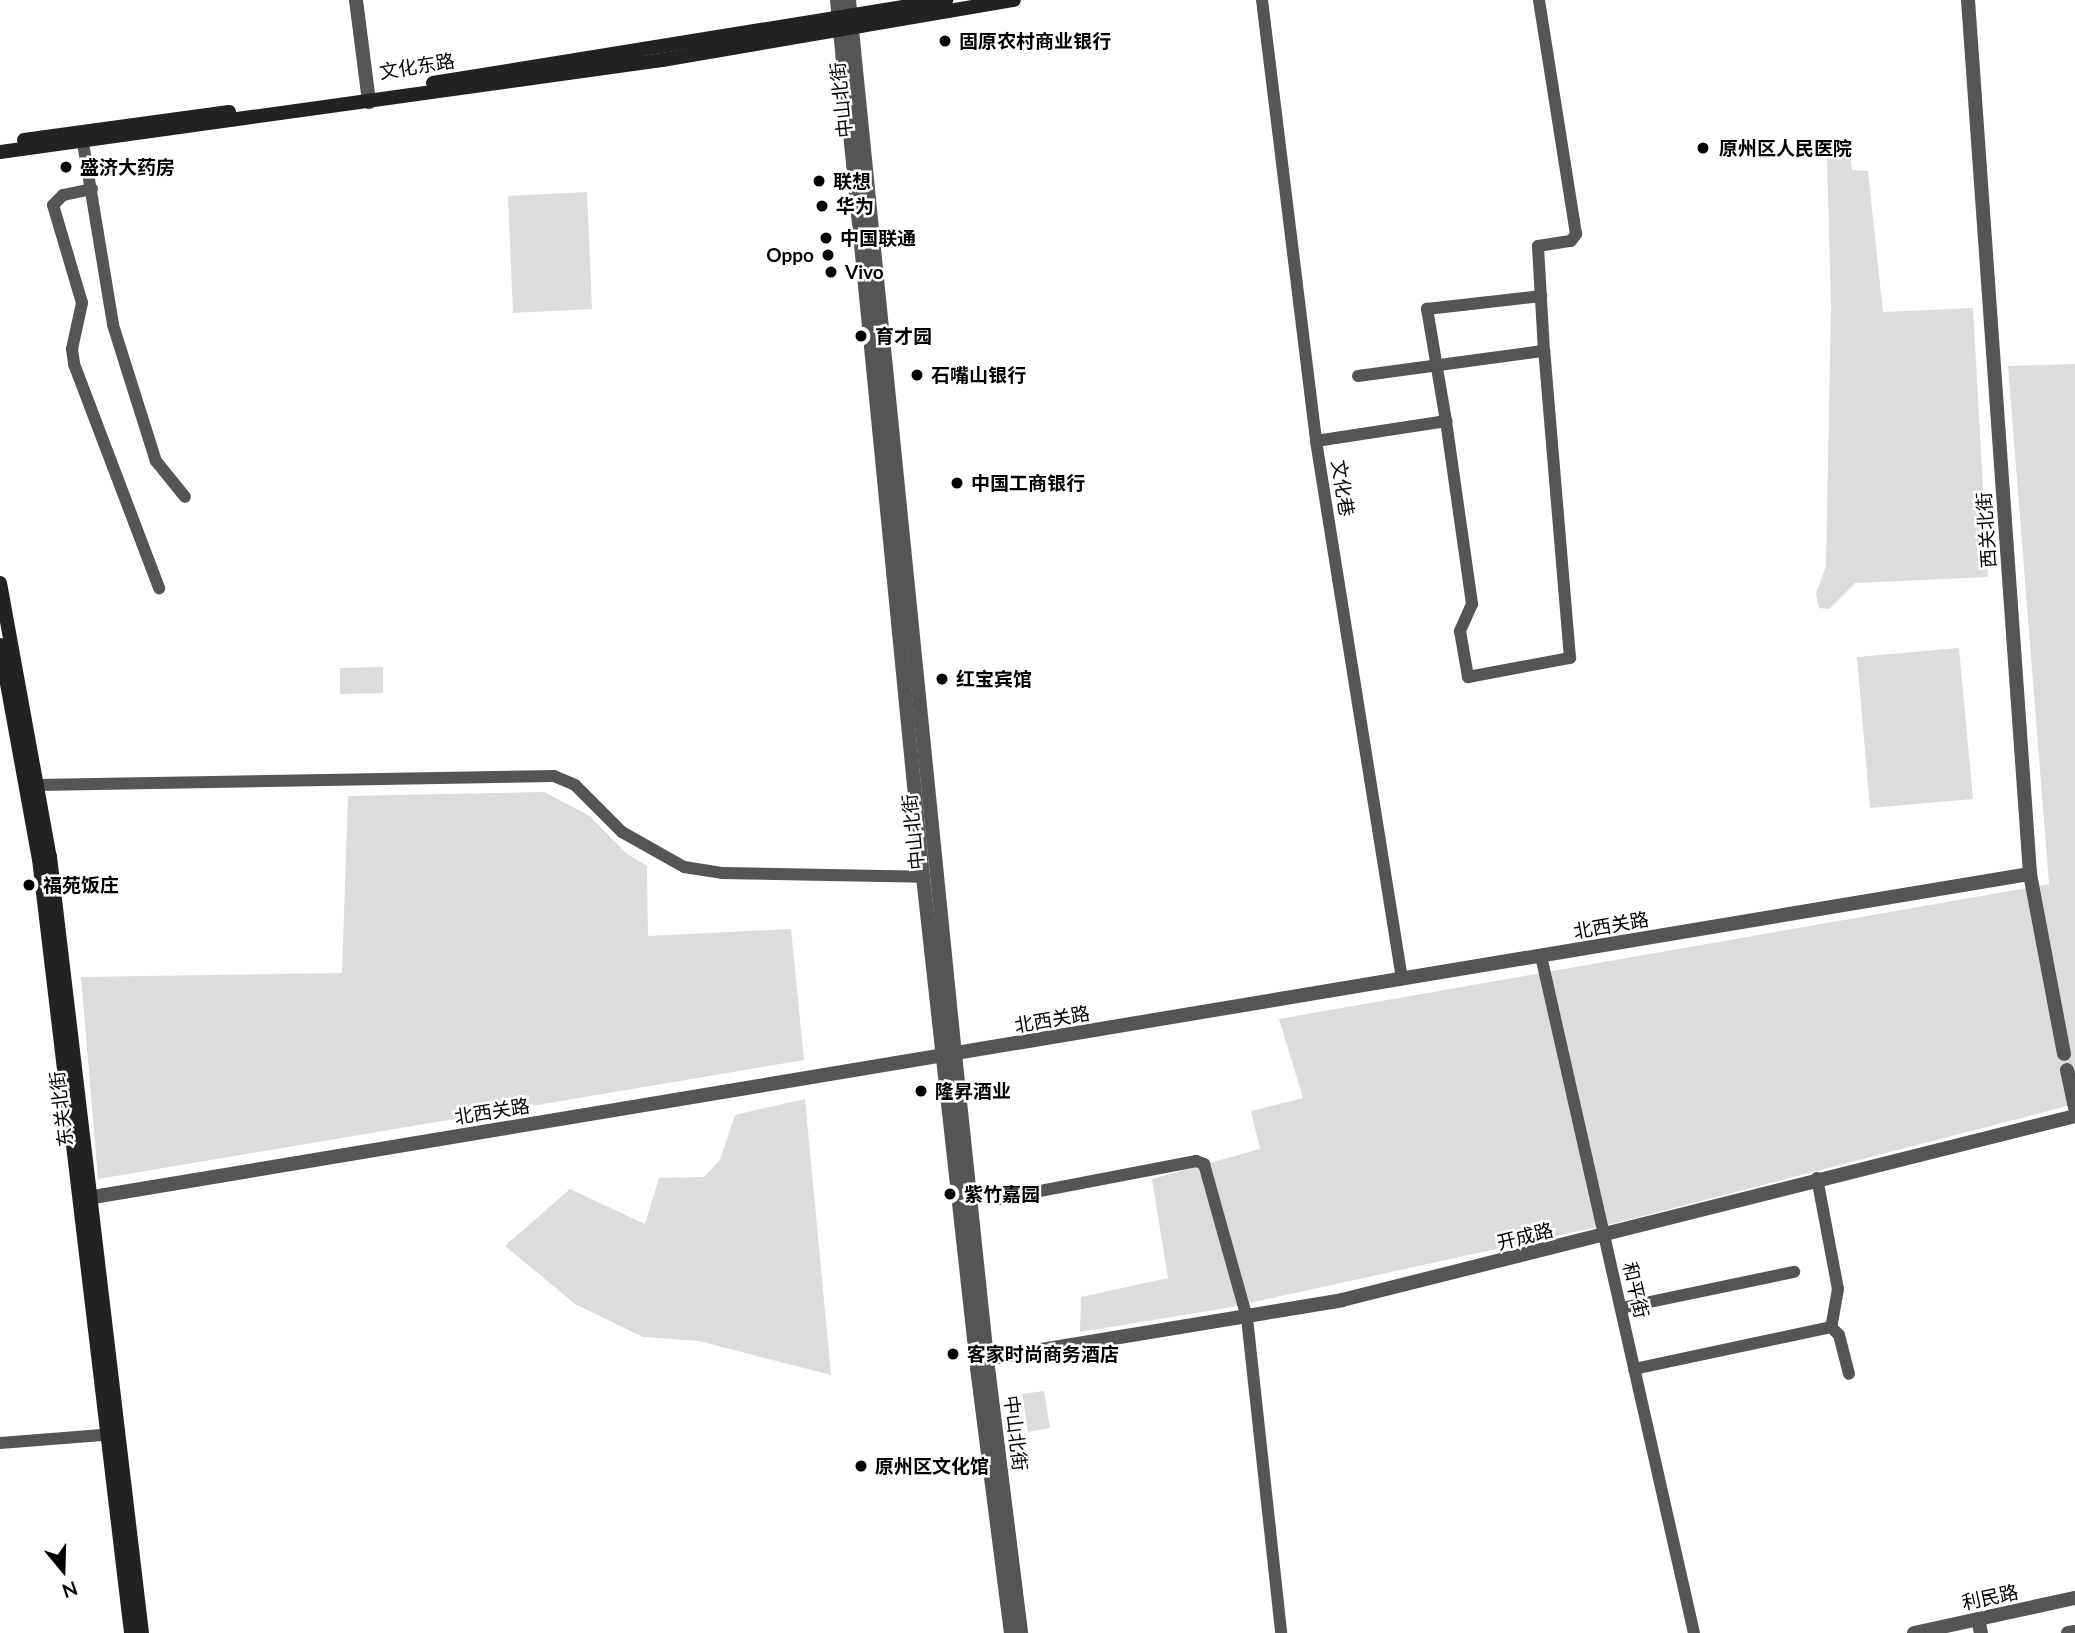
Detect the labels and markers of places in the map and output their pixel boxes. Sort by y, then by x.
place label: 固原农村商业银行 [959,30,1111,52]
marker: 固原农村商业银行 [937,33,953,49]
place label: 原州区人民医院 [1719,137,1852,159]
marker: 原州区人民医院 [1693,138,1713,158]
place label: 盛济大药房 [80,156,175,178]
marker: 盛济大药房 [58,159,74,175]
place label: 联想 [833,170,871,192]
marker: 联想 [811,173,827,189]
place label: 华为 [836,195,874,217]
marker: 华为 [814,198,830,214]
place label: 中国联通 [840,227,916,249]
marker: 中国联通 [818,230,834,246]
place label: Oppo [766,244,814,266]
marker: Oppo [820,247,836,263]
place label: Vivo [845,261,884,283]
marker: Vivo [823,264,839,280]
place label: 育才园 [875,325,932,347]
marker: 育才园 [853,328,869,344]
place label: 石嘴山银行 [931,364,1026,386]
marker: 石嘴山银行 [909,367,925,383]
place label: 中国工商银行 [971,472,1085,494]
marker: 中国工商银行 [949,475,965,491]
place label: 红宝宾馆 [956,668,1032,690]
marker: 红宝宾馆 [934,671,950,687]
place label: 福苑饭庄 [43,874,119,896]
marker: 福苑饭庄 [21,877,37,893]
place label: 隆昇酒业 [935,1080,1011,1102]
marker: 隆昇酒业 [913,1083,929,1099]
place label: 紫竹嘉园 [964,1183,1040,1205]
marker: 紫竹嘉园 [942,1186,958,1202]
place label: 客家时尚商务酒店 [967,1343,1119,1365]
marker: 客家时尚商务酒店 [945,1346,961,1362]
place label: 原州区文化馆 [875,1455,989,1477]
marker: 原州区文化馆 [853,1458,869,1474]

